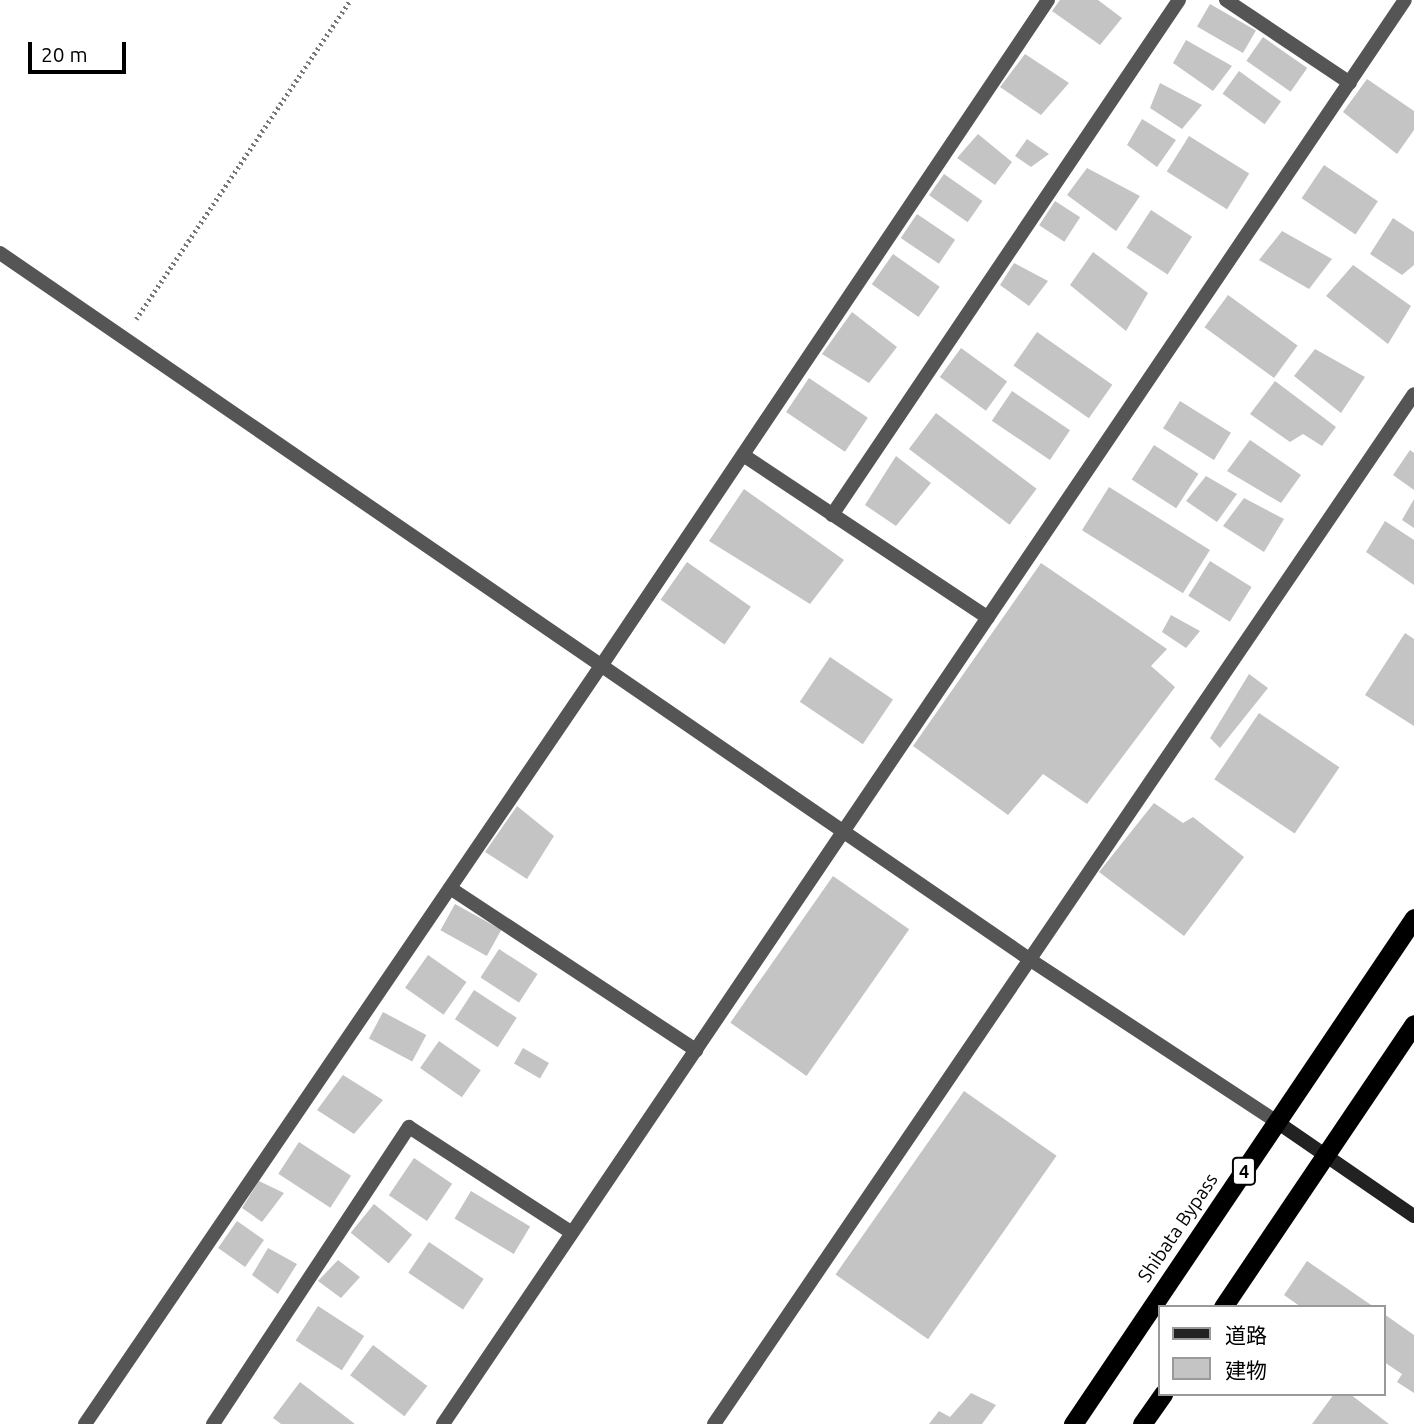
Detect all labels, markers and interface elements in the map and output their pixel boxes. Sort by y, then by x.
scale bar [32,28,130,72]
text: 20 m [41,42,88,66]
road number: 4 [1232,1156,1256,1186]
street label: Shibata Bypass [1133,1169,1223,1287]
legend [1158,1305,1386,1396]
text: 道路 [1225,1323,1267,1347]
text: 建物 [1225,1358,1267,1382]

